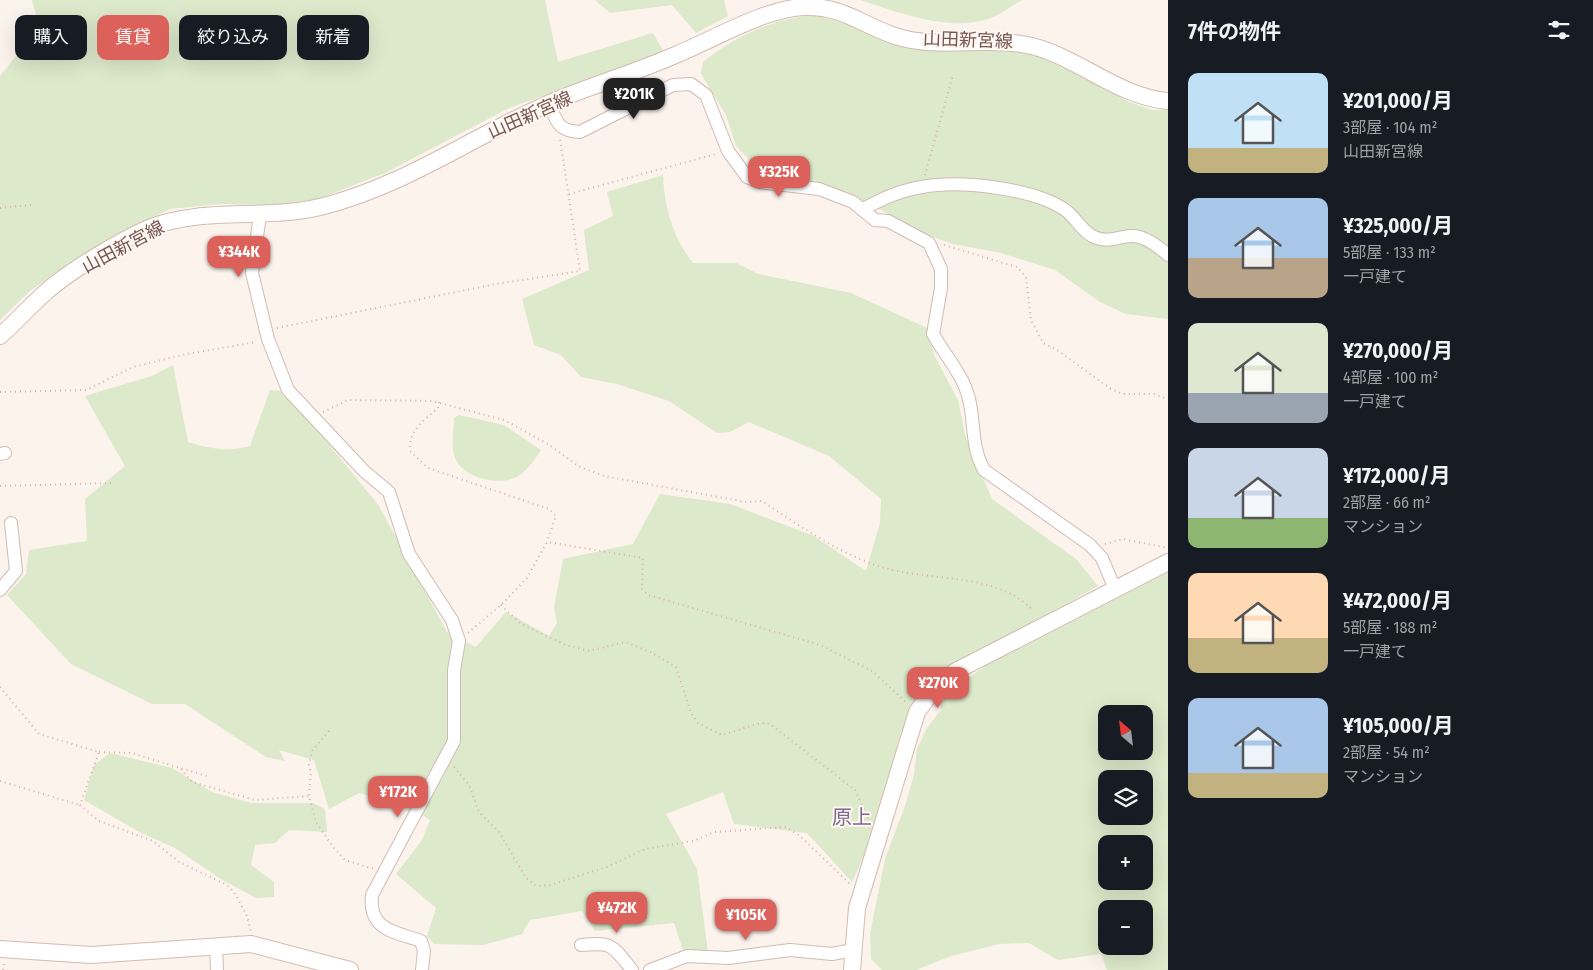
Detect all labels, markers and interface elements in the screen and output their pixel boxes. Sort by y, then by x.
chip: 購入 [15,15,87,60]
chip: 賃貸 [97,15,169,60]
chip: 絞り込み [179,15,287,60]
chip: 新着 [297,15,369,60]
icon: filters [1545,16,1573,44]
text: 7件の物件 [1188,19,1281,45]
street label: 山田新宮線 [923,27,1013,53]
pin: ¥201K [599,78,669,120]
text: ¥201K [614,84,654,103]
street label: 山田新宮線 [484,87,576,143]
text: ¥201,000/月 [1343,88,1453,114]
icon: home [1228,93,1288,153]
text: 3部屋 · 104 m² [1343,118,1437,137]
text: 山田新宮線 [1343,142,1423,161]
pin: ¥325K [744,156,814,198]
text: ¥325K [759,162,799,181]
text: ¥325,000/月 [1343,213,1453,239]
street label: 山田新宮線 [78,216,168,278]
icon: home [1228,218,1288,278]
pin: ¥344K [204,236,274,278]
text: ¥344K [218,242,260,261]
text: 5部屋 · 133 m² [1343,243,1436,262]
text: 一戸建て [1343,267,1407,286]
text: ¥270,000/月 [1343,338,1453,364]
icon: home [1228,343,1288,403]
text: 4部屋 · 100 m² [1343,368,1438,387]
text: 一戸建て [1343,392,1407,411]
text: ¥172,000/月 [1343,463,1450,489]
icon: home [1228,468,1288,528]
text: 2部屋 · 66 m² [1343,493,1431,512]
text: マンション [1343,517,1423,536]
text: ¥472,000/月 [1343,588,1452,614]
icon: home [1228,593,1288,653]
text: 5部屋 · 188 m² [1343,618,1437,637]
text: 一戸建て [1343,642,1407,661]
pin: ¥270K [903,666,973,709]
text: ¥270K [918,673,958,692]
north arrow [1098,705,1152,760]
map controls [1098,705,1153,955]
text: ¥105,000/月 [1343,713,1454,739]
icon: home [1228,718,1288,778]
text: 2部屋 · 54 m² [1343,743,1430,762]
text: マンション [1343,767,1423,786]
button: layers [1098,770,1153,825]
pin: ¥172K [363,776,433,818]
text: ¥172K [379,782,417,801]
district label: 原上 [832,805,872,829]
button: + [1098,835,1153,890]
pin: ¥472K [582,892,652,934]
text: ¥472K [597,898,637,917]
pin: ¥105K [711,898,781,941]
button: − [1098,900,1153,955]
text: ¥105K [726,905,766,924]

